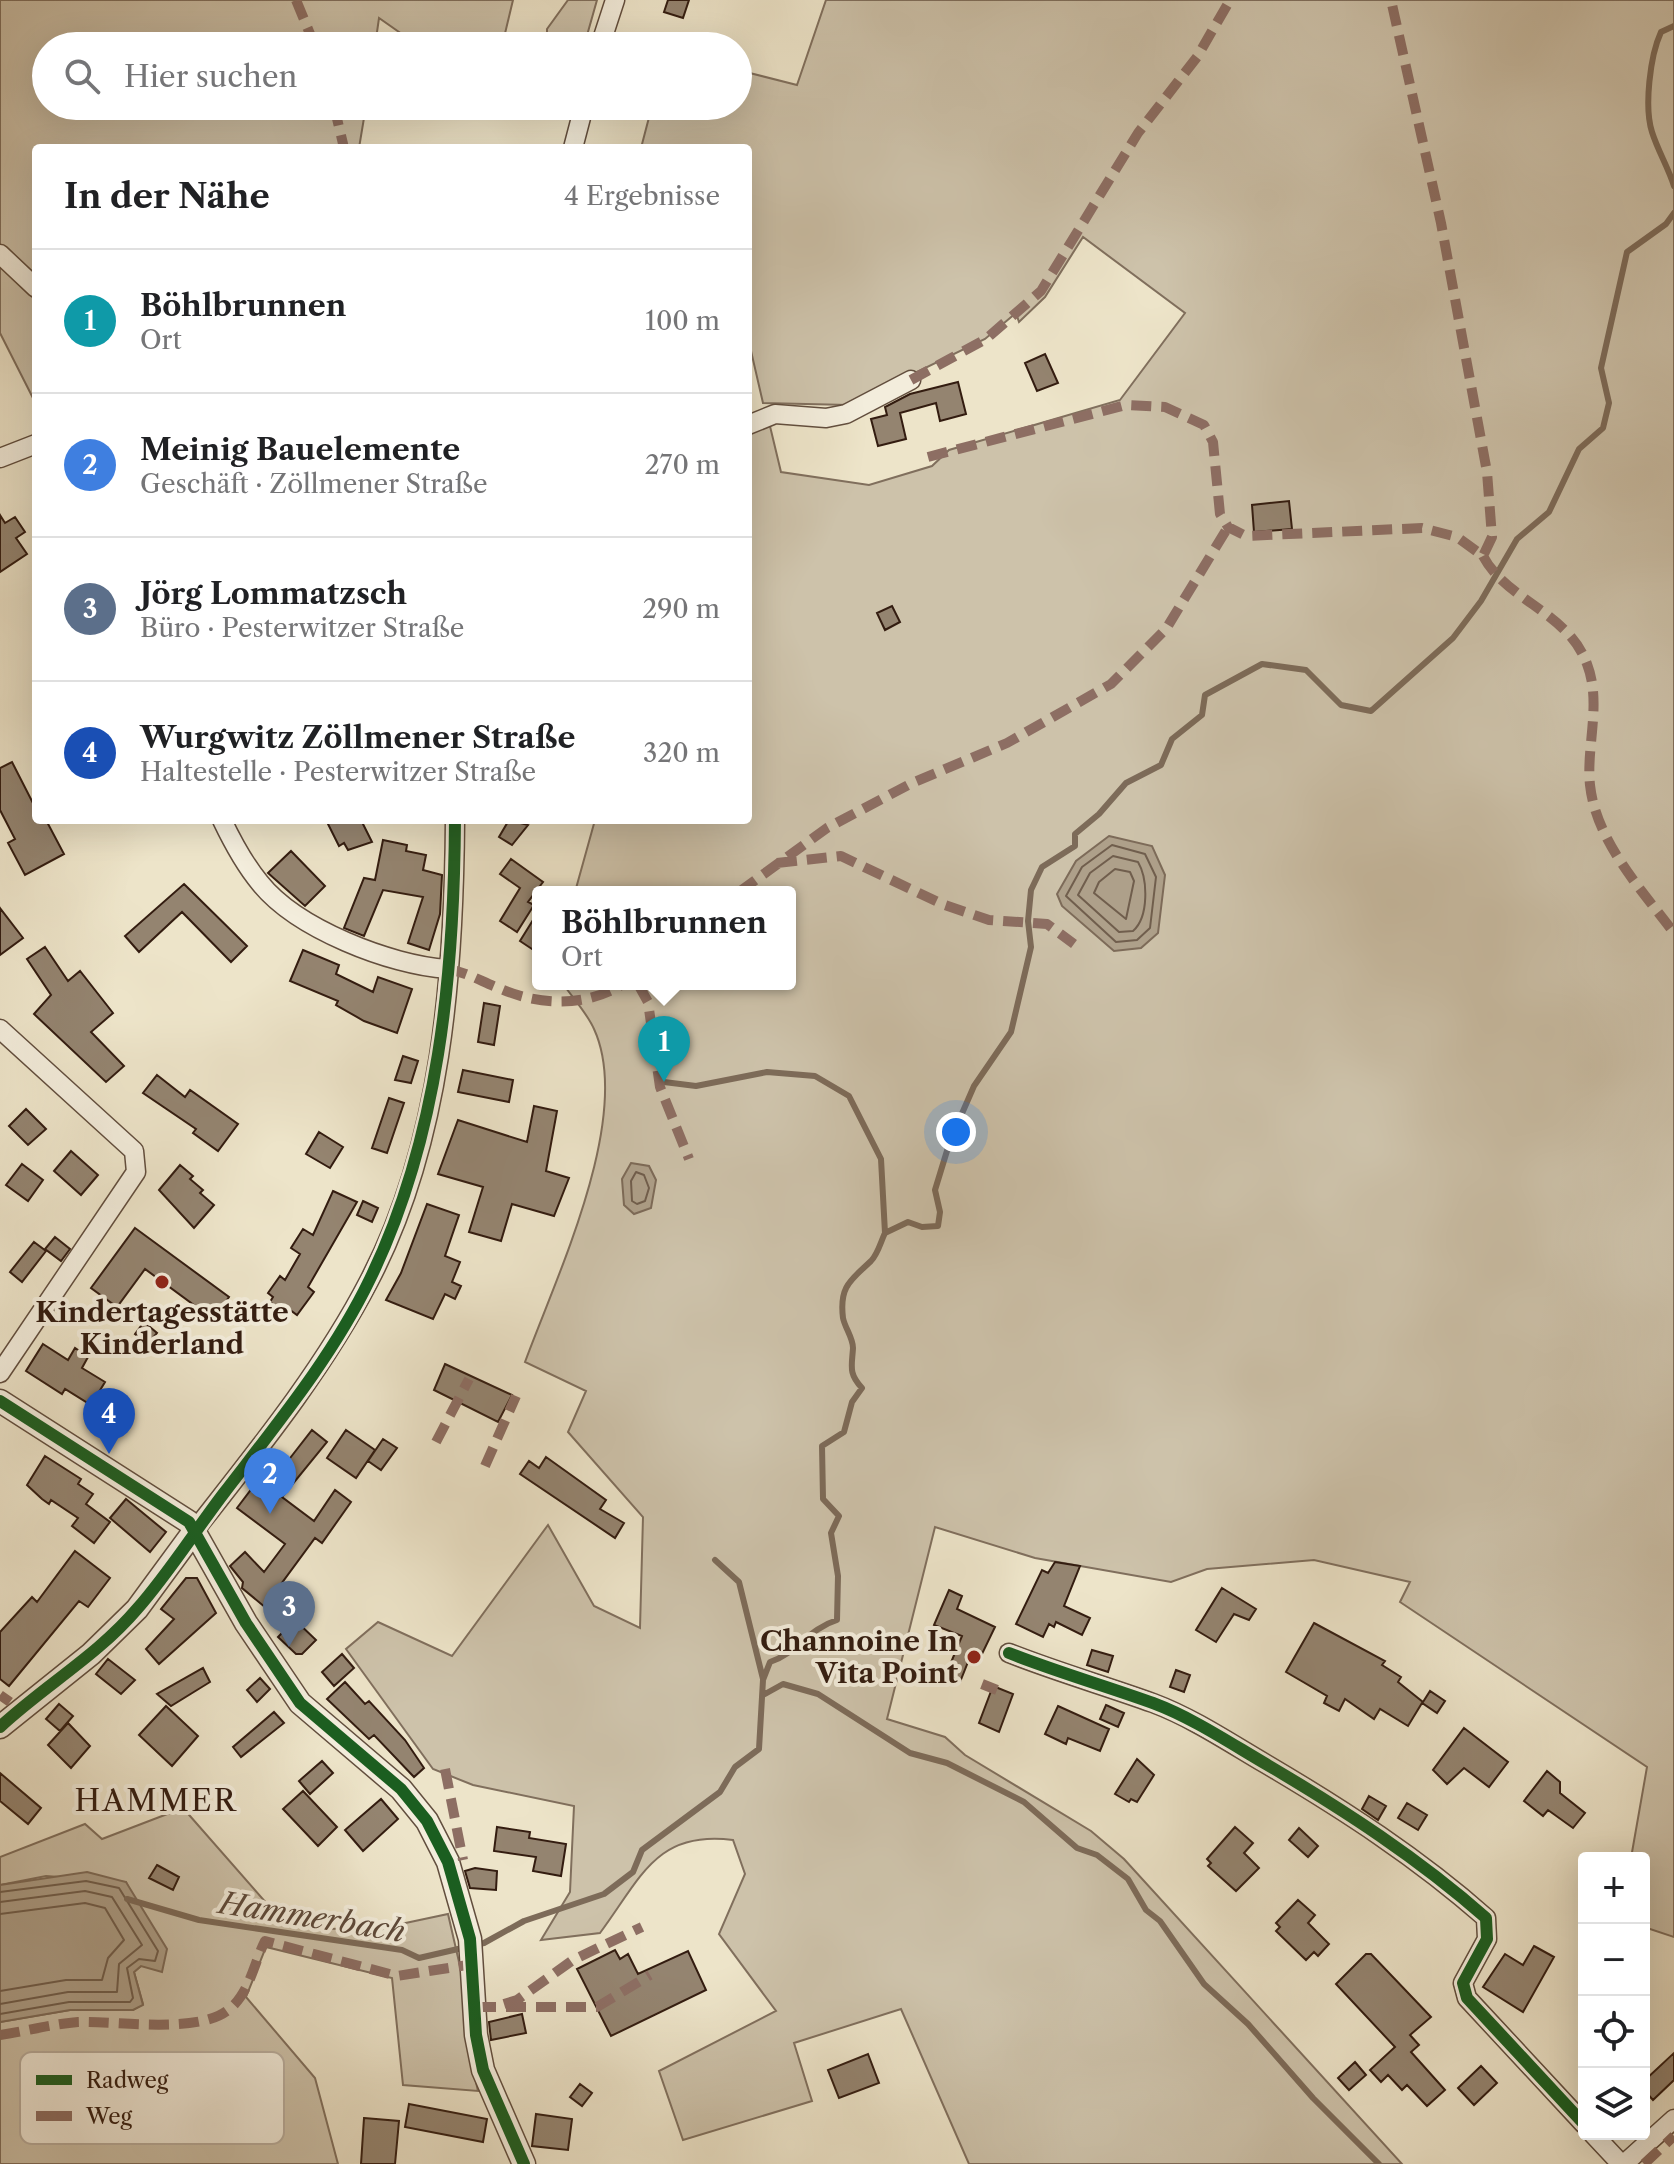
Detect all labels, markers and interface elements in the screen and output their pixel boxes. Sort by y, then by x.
search box [32,32,752,120]
icon: search [60,54,104,98]
text: Hier suchen [124,58,297,95]
text: In der Nähe [64,175,270,217]
text: 4 Ergebnisse [564,180,720,212]
text: Böhlbrunnen [140,287,346,324]
text: 1 [84,305,96,337]
text: 100 m [645,305,720,337]
text: Ort [140,324,182,356]
text: Meinig Bauelemente [140,431,460,468]
text: 2 [82,449,98,481]
text: 270 m [645,449,720,481]
text: Geschäft · Zöllmener Straße [140,468,487,500]
text: Jörg Lommatzsch [140,575,407,612]
text: 3 [83,593,97,625]
text: 290 m [642,593,720,625]
text: Büro · Pesterwitzer Straße [140,612,464,644]
text: Wurgwitz Zöllmener Straße [140,719,575,756]
text: 4 [82,737,98,769]
text: 320 m [643,737,720,769]
text: Haltestelle · Pesterwitzer Straße [140,756,536,788]
popup [532,886,796,990]
text: Böhlbrunnen [561,904,767,941]
text: Ort [561,941,603,973]
pin: 1 [638,1016,690,1082]
your location [936,1112,976,1152]
marker: Kindertagesstätte Kinderland [153,1273,171,1291]
place label: Kindertagesstätte Kinderland [35,1295,289,1361]
pin: 4 [83,1388,135,1454]
pin: 2 [244,1448,296,1514]
pin: 3 [263,1581,315,1647]
place label: Channoine In Vita Point [760,1624,959,1690]
marker: Channoine In Vita Point [965,1648,983,1666]
district label: HAMMER [74,1782,238,1819]
map controls [1578,1852,1650,2140]
button: + [1578,1852,1650,1924]
water label: Hammerbach [214,1884,408,1950]
button: − [1578,1924,1650,1996]
button: locate [1578,1996,1650,2068]
legend [20,2052,284,2144]
text: Radweg [86,2067,169,2094]
button: layers [1578,2068,1650,2140]
text: Weg [85,2103,133,2130]

